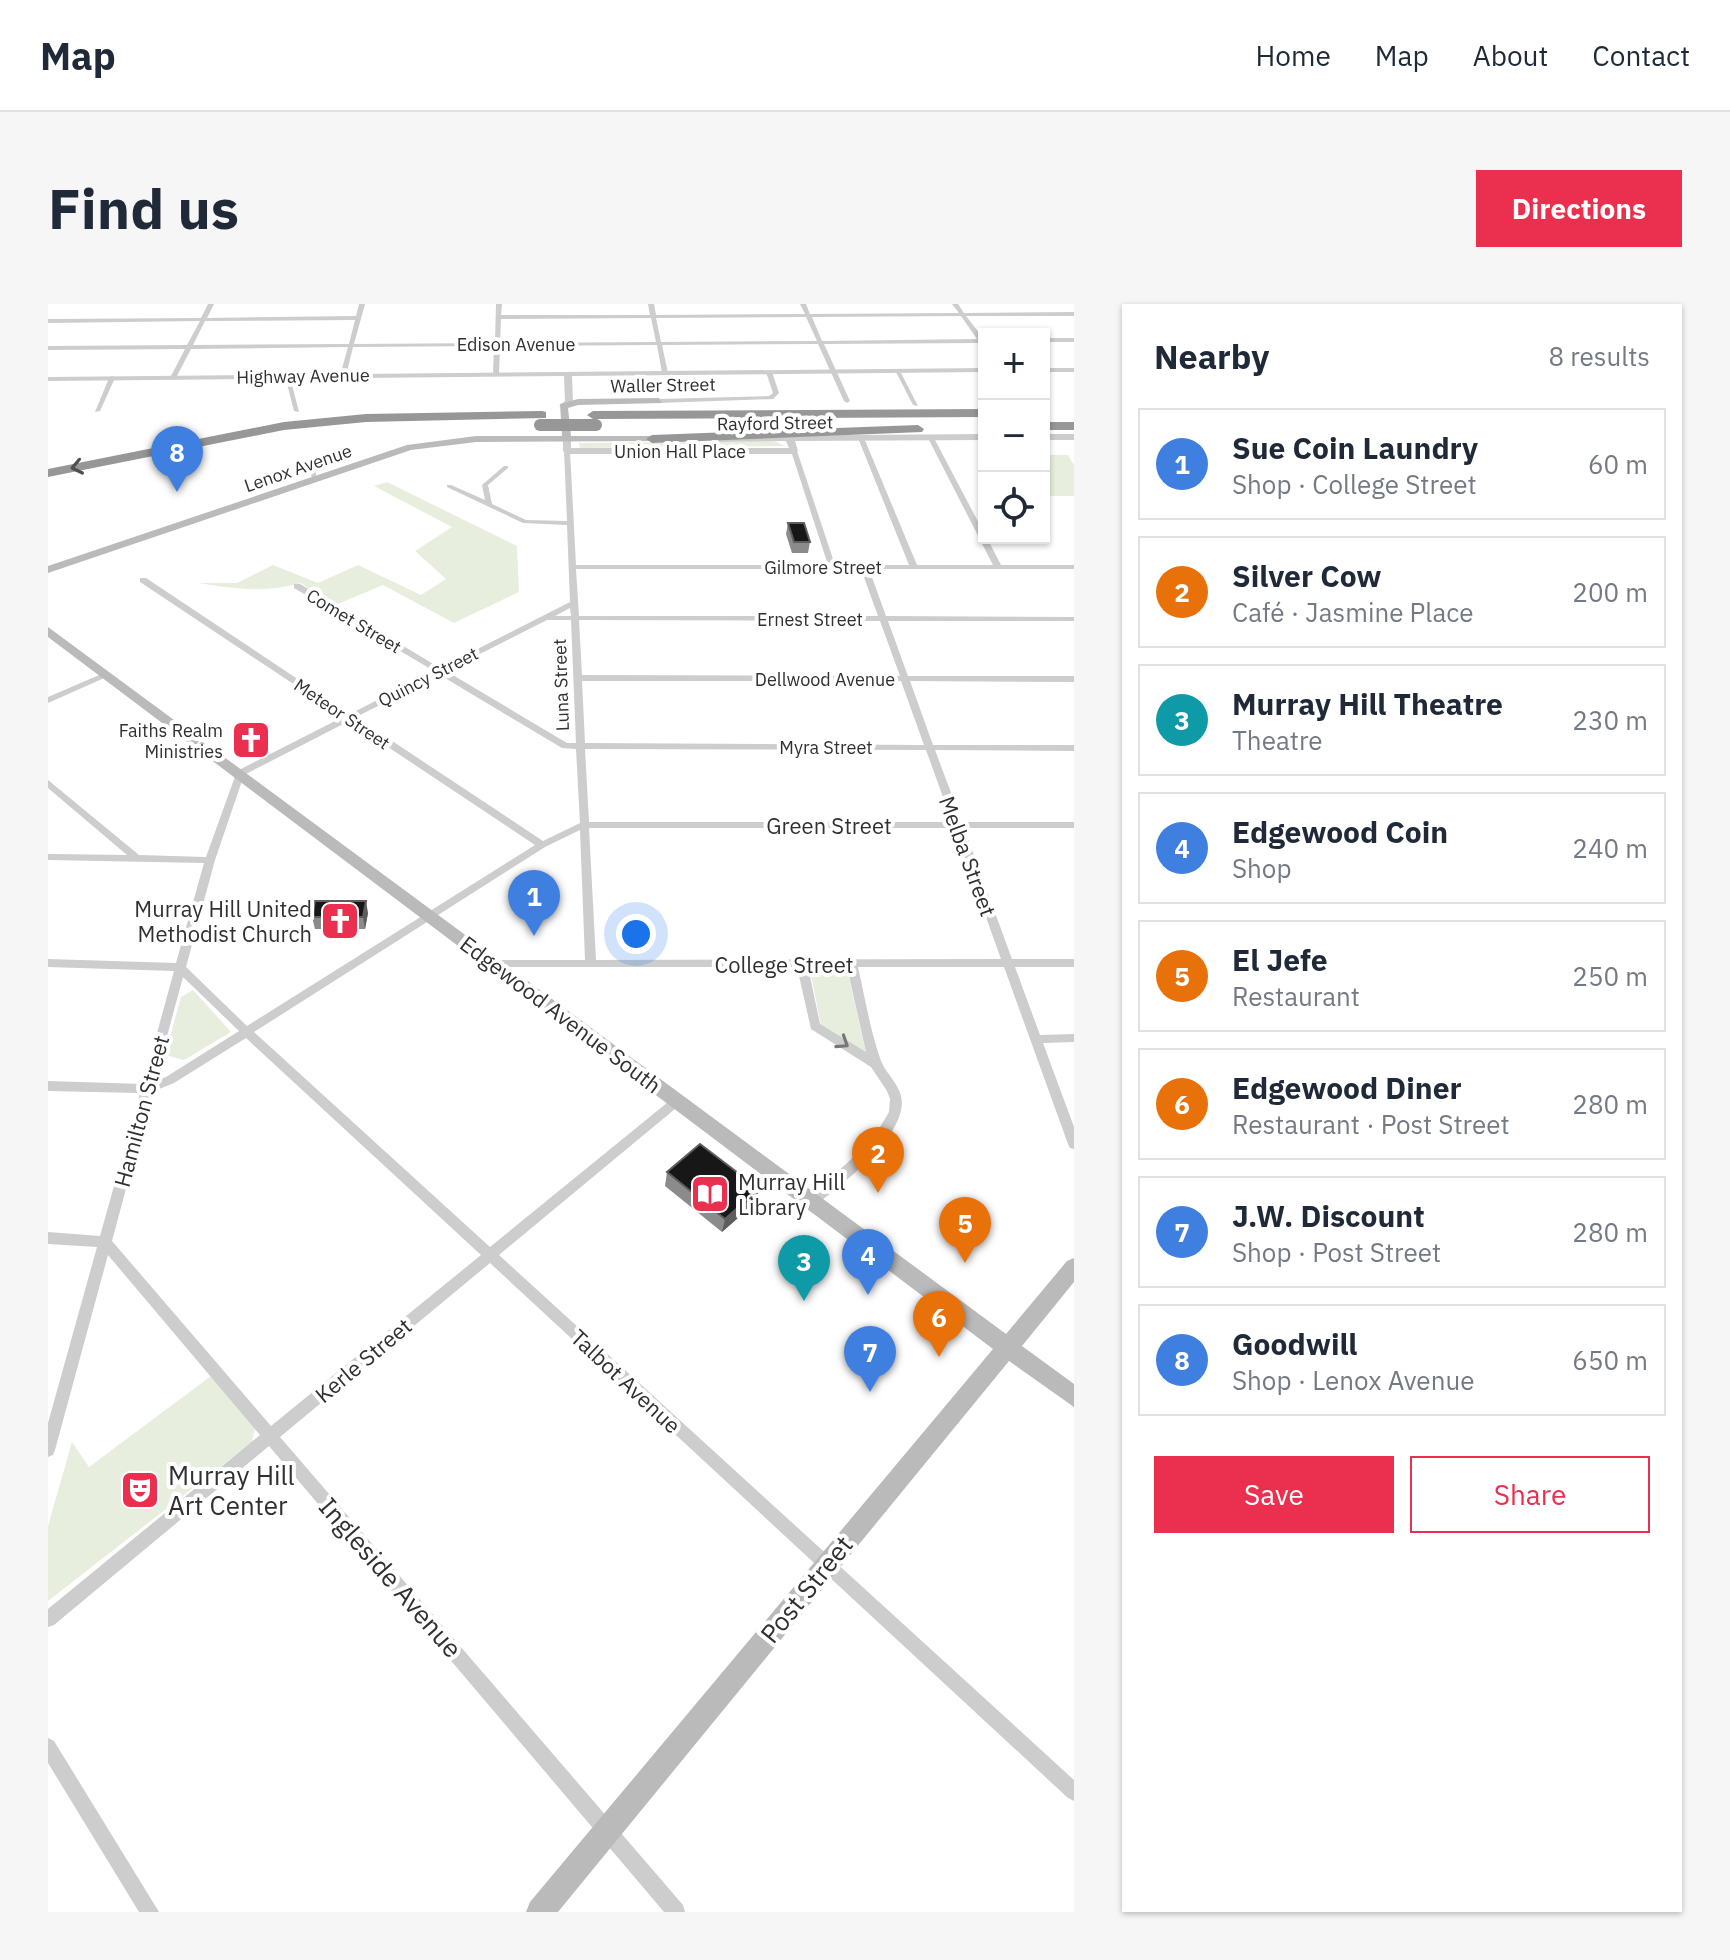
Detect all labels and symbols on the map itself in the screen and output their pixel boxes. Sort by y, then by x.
street label: Edison Avenue [457,333,575,356]
street label: Highway Avenue [236,363,370,389]
street label: Waller Street [610,373,716,397]
street label: Rayford Street [717,410,833,436]
pin: 8 [151,426,203,492]
street label: Lenox Avenue [241,439,355,497]
street label: Union Hall Place [614,440,746,463]
one-way arrow [71,458,84,475]
street label: Gilmore Street [764,556,882,579]
street label: Comet Street [302,584,406,658]
street label: Ernest Street [757,608,863,631]
street label: Luna Street [548,638,574,732]
street label: Quincy Street [374,642,482,712]
street label: Dellwood Avenue [755,668,895,691]
street label: Meteor Street [290,673,394,755]
place label: Faiths Realm Ministries [119,719,223,763]
church icon: Faiths Realm Ministries [230,719,272,761]
street label: Myra Street [779,736,873,759]
street label: Melba Street [933,792,1003,920]
street label: Green Street [766,811,892,840]
pin: 1 [508,870,560,936]
place label: Murray Hill United Methodist Church [134,894,312,948]
church icon: Murray Hill United Methodist Church [319,900,361,942]
your location [616,914,656,954]
street label: Edgewood Avenue South [455,929,667,1099]
street label: College Street [714,950,854,979]
street label: Hamilton Street [107,1032,175,1190]
one-way arrow [834,1034,849,1049]
pin: 2 [852,1127,904,1193]
place label: Murray Hill Library [738,1167,845,1221]
library icon: Murray Hill Library [689,1173,731,1215]
pin: 5 [939,1197,991,1263]
pin: 4 [842,1229,894,1295]
pin: 3 [778,1235,830,1301]
pin: 6 [913,1291,965,1357]
street label: Kerle Street [309,1311,417,1409]
street label: Talbot Avenue [565,1323,687,1439]
pin: 7 [844,1326,896,1392]
place label: Murray Hill Art Center [168,1458,295,1522]
theatre icon: Murray Hill Art Center [119,1469,161,1511]
street label: Ingleside Avenue [312,1490,470,1664]
street label: Post Street [752,1528,860,1650]

